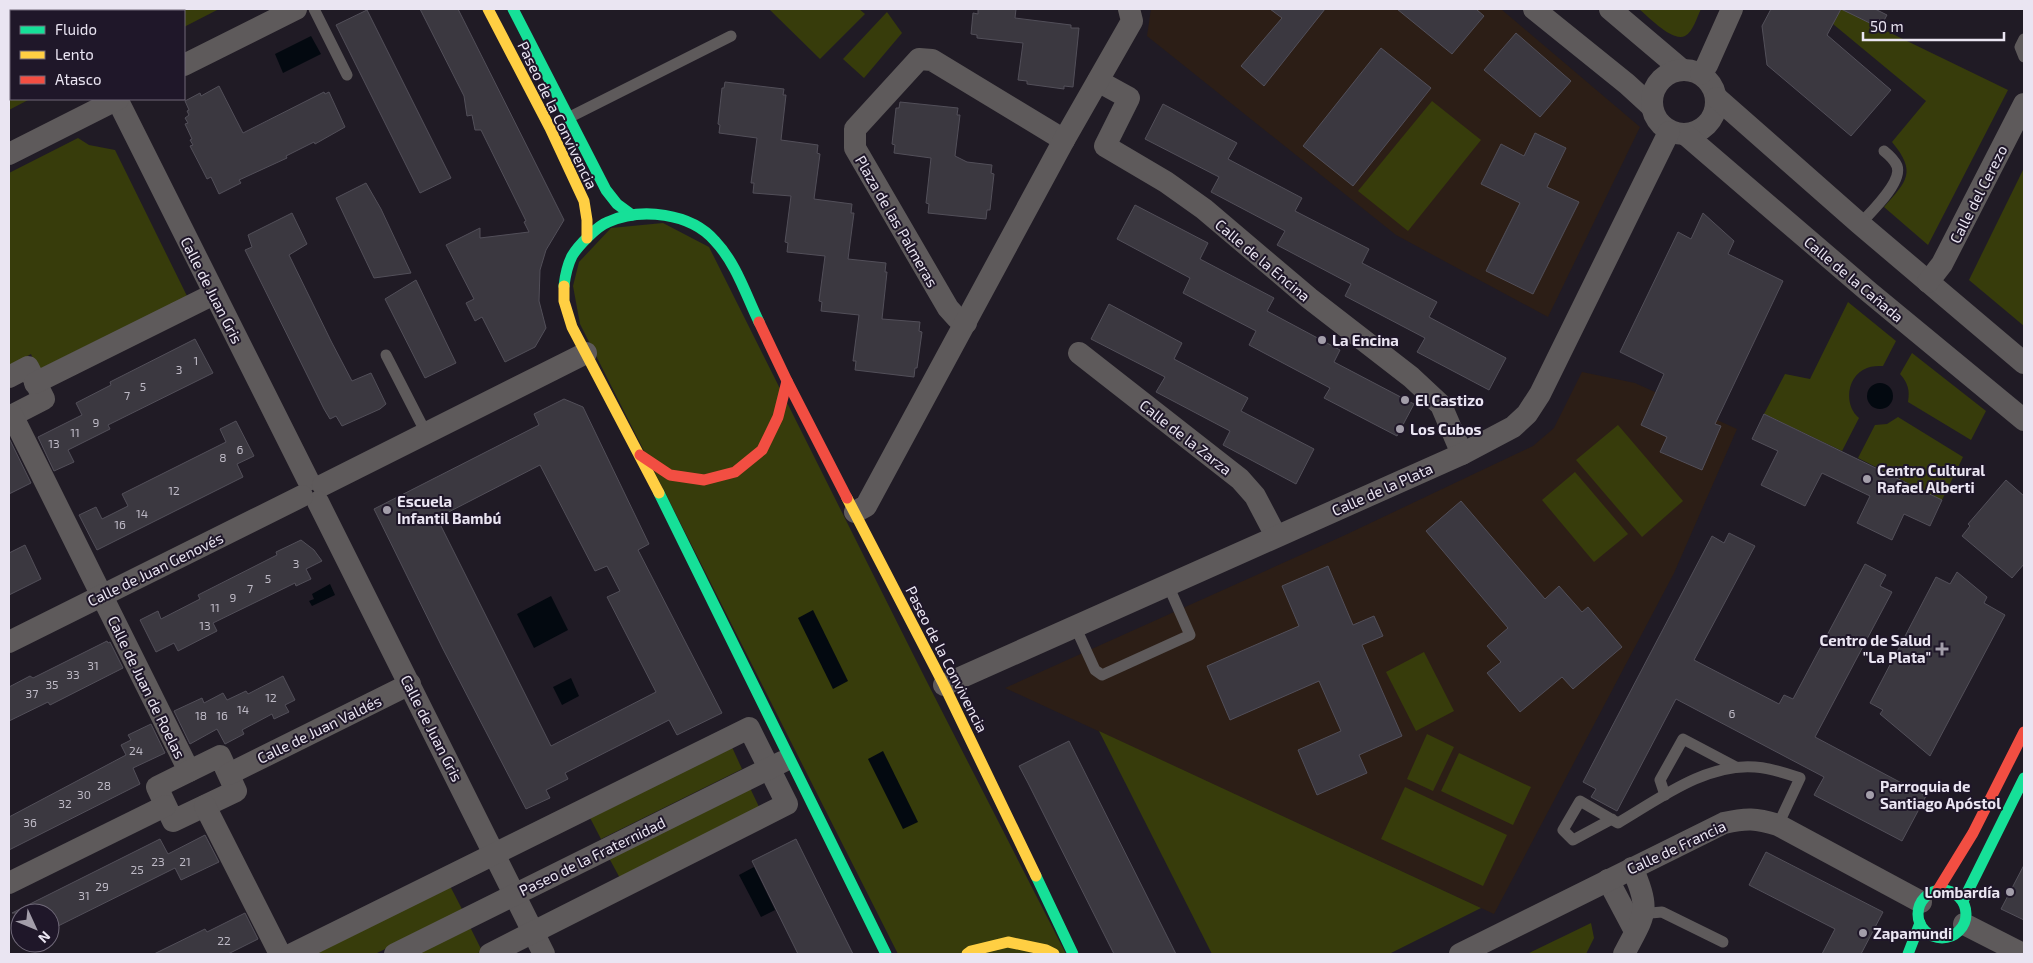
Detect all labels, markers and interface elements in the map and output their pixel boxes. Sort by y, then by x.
legend [10,10,185,100]
scale bar [1863,10,2004,42]
text: 50 m [1870,17,1904,35]
text: Fluido [55,20,97,38]
street label: Paseo de la Convivencia [514,38,602,192]
text: Lento [55,45,94,63]
text: Atasco [55,70,101,88]
street label: Calle del Cerezo [1946,142,2010,246]
street label: Plaza de las Palmeras [852,152,942,290]
street label: Calle de la Encina [1212,215,1314,305]
street label: Calle de la Cañada [1801,232,1907,326]
street label: Calle de Juan Gris [177,234,247,346]
place label: La Encina [1332,331,1399,349]
marker: La Encina [1316,334,1328,346]
house number: 1 [194,353,198,367]
house number: 3 [176,362,182,376]
house number: 5 [140,379,146,393]
house number: 7 [124,388,130,402]
place label: El Castizo [1415,391,1484,409]
marker: El Castizo [1399,394,1411,406]
street label: Calle de la Zarza [1136,396,1236,478]
house number: 9 [93,415,100,429]
place label: Los Cubos [1410,420,1482,438]
marker: Los Cubos [1394,423,1406,435]
house number: 11 [70,425,80,439]
house number: 13 [48,436,60,450]
house number: 6 [237,442,244,456]
house number: 8 [219,450,227,464]
street label: Calle de la Plata [1329,459,1435,519]
place label: Centro Cultural Rafael Alberti [1877,461,1985,496]
marker: Centro Cultural Rafael Alberti [1861,473,1873,485]
house number: 12 [168,483,180,497]
place label: Escuela Infantil Bambú [397,492,501,527]
marker: Escuela Infantil Bambú [381,504,393,516]
house number: 14 [136,506,148,520]
house number: 16 [114,517,126,531]
street label: Calle de Juan Genovés [84,528,226,610]
house number: 3 [293,556,299,570]
house number: 5 [265,571,271,585]
house number: 7 [247,581,253,595]
street label: Paseo de la Convivencia [902,583,992,735]
house number: 9 [230,590,237,604]
house number: 11 [210,600,220,614]
street label: Calle de Juan de Roelas [105,613,189,761]
house number: 13 [199,618,211,632]
place label: Centro de Salud "La Plata" [1819,631,1931,666]
marker: Centro de Salud "La Plata" [1935,642,1949,656]
house number: 31 [87,658,99,672]
house number: 33 [66,667,80,681]
street label: Calle de Juan Gris [397,672,467,784]
house number: 35 [45,677,59,691]
house number: 37 [26,686,38,700]
house number: 12 [265,690,277,704]
street label: Calle de Juan Valdés [254,691,384,767]
house number: 14 [237,702,249,716]
house number: 6 [1729,706,1736,720]
house number: 18 [195,708,207,722]
house number: 16 [216,708,228,722]
house number: 24 [129,743,143,757]
place label: Parroquia de Santiago Apóstol [1880,777,2001,812]
house number: 28 [97,778,111,792]
house number: 30 [77,787,91,801]
marker: Parroquia de Santiago Apóstol [1864,789,1876,801]
house number: 32 [58,796,72,810]
street label: Paseo de la Fraternidad [516,813,668,899]
house number: 36 [23,815,37,829]
street label: Calle de Francia [1624,816,1728,878]
house number: 23 [151,854,165,868]
house number: 21 [179,854,191,868]
house number: 25 [130,862,144,876]
house number: 29 [95,879,109,893]
place label: Lombardía [1924,883,2000,901]
marker: Lombardía [2004,886,2016,898]
house number: 31 [78,888,90,902]
north arrow [10,903,60,953]
place label: Zapamundi [1873,924,1952,942]
marker: Zapamundi [1857,927,1869,939]
text: N [35,928,54,947]
house number: 22 [217,933,231,947]

